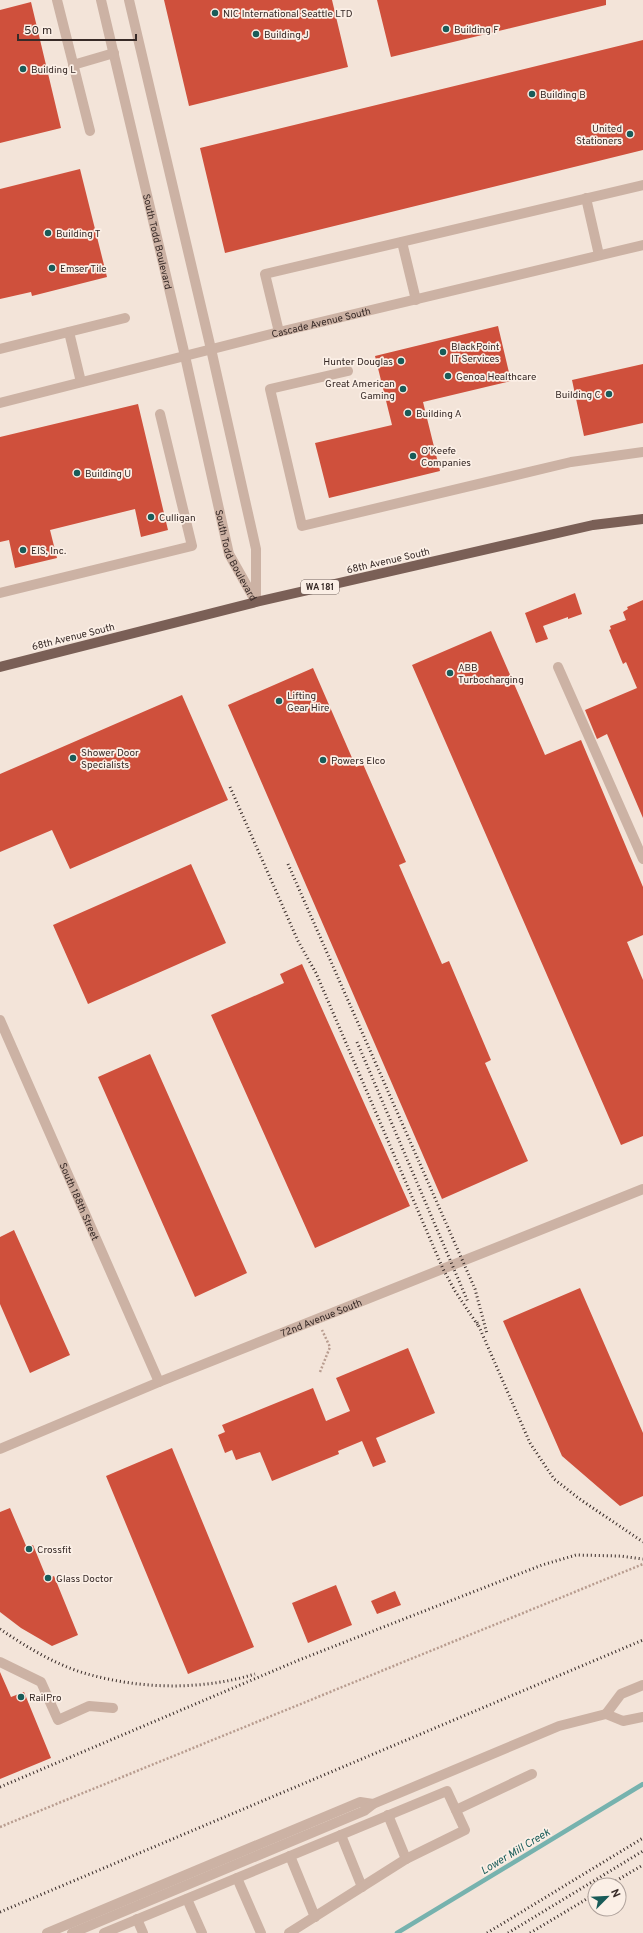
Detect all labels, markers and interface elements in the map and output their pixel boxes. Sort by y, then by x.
marker: NIC International Seattle LTD [210,8,220,18]
place label: NIC International Seattle LTD [223,8,353,21]
scale bar [18,16,136,42]
text: 50 m [24,23,52,39]
marker: Building F [441,24,451,34]
place label: Building F [454,24,499,37]
marker: Building J [251,29,261,39]
place label: Building J [264,29,309,42]
marker: Building L [18,64,28,74]
place label: Building L [31,64,76,77]
marker: Building B [527,89,537,99]
place label: Building B [540,89,586,102]
place label: United Stationers [576,123,622,148]
marker: United Stationers [625,129,635,139]
street label: South Todd Boulevard [139,193,174,291]
marker: Building T [43,228,53,238]
place label: Building T [56,228,101,241]
marker: Emser Tile [47,263,57,273]
place label: Emser Tile [60,263,107,276]
street label: Cascade Avenue South [270,305,372,342]
place label: BlackPoint IT Services [451,341,500,366]
marker: BlackPoint IT Services [438,347,448,357]
place label: Hunter Douglas [323,356,393,369]
marker: Hunter Douglas [396,356,406,366]
marker: Genoa Healthcare [443,371,453,381]
place label: Genoa Healthcare [456,371,536,384]
place label: Great American Gaming [325,378,395,403]
marker: Great American Gaming [398,384,408,394]
place label: Building C [555,389,601,402]
marker: Building C [604,389,614,399]
marker: Building A [403,408,413,418]
place label: Building A [416,408,462,421]
place label: O'Keefe Companies [421,445,471,470]
marker: O'Keefe Companies [408,451,418,461]
marker: Building U [72,468,82,478]
place label: Building U [85,468,131,481]
street label: South Todd Boulevard [211,508,259,604]
marker: Culligan [146,512,156,522]
place label: Culligan [159,512,196,525]
marker: EIS, Inc. [18,545,28,555]
place label: EIS, Inc. [31,545,66,558]
street label: 68th Avenue South [345,546,431,577]
road number: WA 181 [301,580,339,594]
street label: 68th Avenue South [31,621,116,654]
place label: ABB Turbocharging [458,662,524,687]
marker: ABB Turbocharging [445,668,455,678]
place label: Lifting Gear Hire [287,690,329,715]
marker: Lifting Gear Hire [274,696,284,706]
place label: Shower Door Specialists [81,747,139,772]
marker: Shower Door Specialists [68,753,78,763]
marker: Powers Elco [318,755,328,765]
place label: Powers Elco [331,755,386,768]
street label: South 188th Street [55,1161,101,1243]
street label: 72nd Avenue South [279,1297,364,1341]
marker: Crossfit [24,1544,34,1554]
place label: Crossfit [37,1544,72,1557]
marker: Glass Doctor [43,1573,53,1583]
place label: Glass Doctor [56,1573,113,1586]
marker: RailPro [16,1692,26,1702]
place label: RailPro [29,1692,62,1705]
water label: Lower Mill Creek [478,1825,553,1878]
north arrow [587,1877,627,1917]
text: N [607,1887,623,1900]

